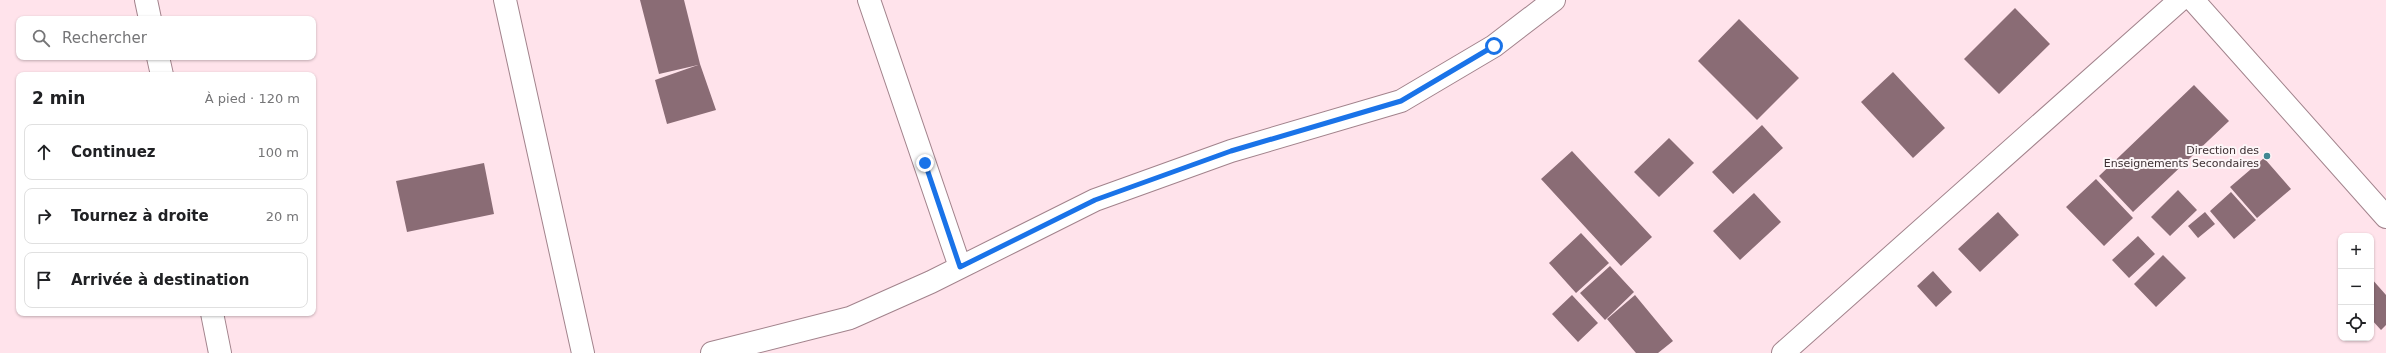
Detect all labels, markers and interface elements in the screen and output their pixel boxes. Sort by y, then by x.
search box [16,16,316,60]
icon: search [30,27,52,49]
text: Rechercher [62,29,147,47]
route start [1485,37,1503,55]
text: 2 min [32,88,85,108]
text: À pied · 120 m [205,91,300,106]
icon: ahead [33,141,55,163]
text: Continuez [71,143,156,161]
place label: Direction des Enseignements Secondaires [2104,144,2259,170]
text: 100 m [257,145,299,160]
marker: Direction des Enseignements Secondaires [2262,151,2272,161]
route end [916,154,934,172]
icon: right [33,205,55,227]
text: Tournez à droite [71,207,209,225]
text: 20 m [266,209,299,224]
map controls [2338,233,2374,341]
button: + [2338,233,2374,269]
icon: arrive [33,269,55,291]
button: − [2338,269,2374,305]
text: Arrivée à destination [71,271,249,289]
button: locate [2338,305,2374,341]

